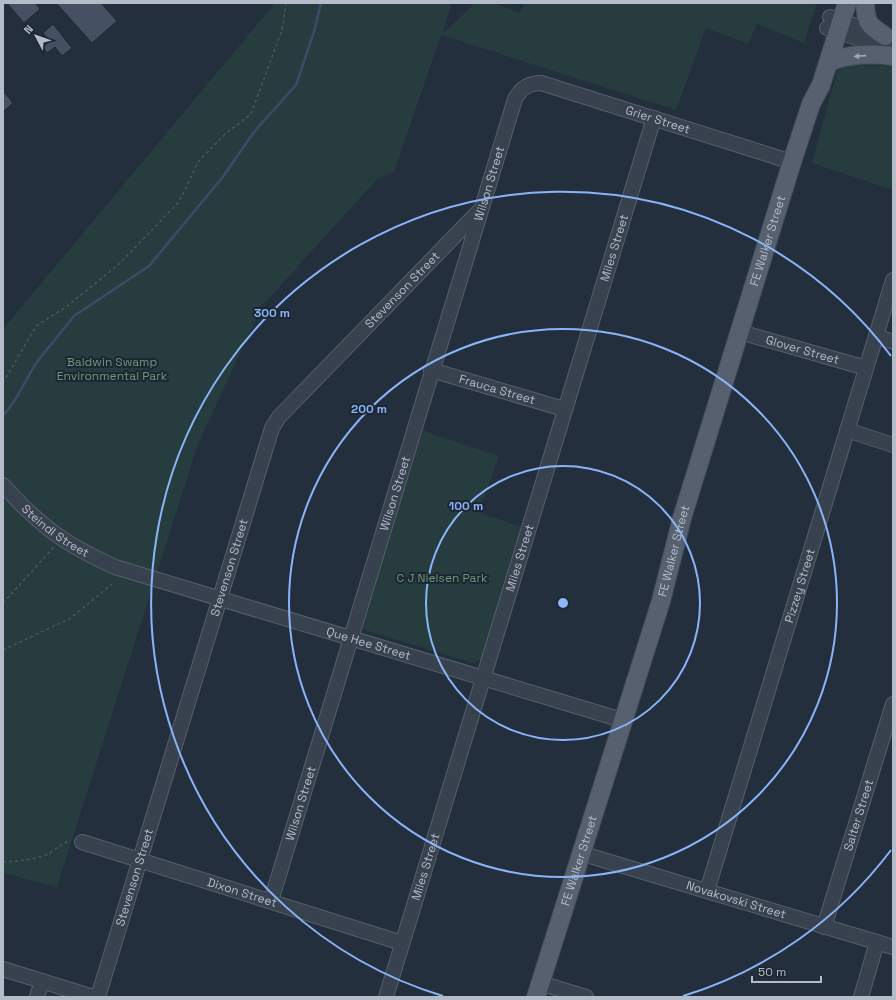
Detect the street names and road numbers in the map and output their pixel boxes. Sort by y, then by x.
street label: Grier Street [624,102,692,137]
street label: Wilson Street [470,144,508,223]
street label: FE Walker Street [746,194,789,288]
street label: Miles Street [597,212,632,284]
street label: Stevenson Street [361,248,443,332]
street label: Glover Street [764,332,841,368]
street label: Frauca Street [457,371,537,408]
street label: Wilson Street [376,454,414,533]
street label: Steindl Street [18,501,92,561]
street label: FE Walker Street [654,503,694,598]
street label: Stevenson Street [207,517,252,618]
street label: Miles Street [502,522,538,594]
street label: Pizzey Street [781,547,819,625]
street label: Que Hee Street [324,623,413,664]
street label: Wilson Street [282,764,320,843]
street label: Salter Street [840,778,877,853]
street label: FE Walker Street [557,813,601,908]
street label: Stevenson Street [112,827,157,928]
street label: Miles Street [408,831,443,902]
street label: Dixon Street [205,874,279,911]
street label: Novakovski Street [684,877,788,922]

